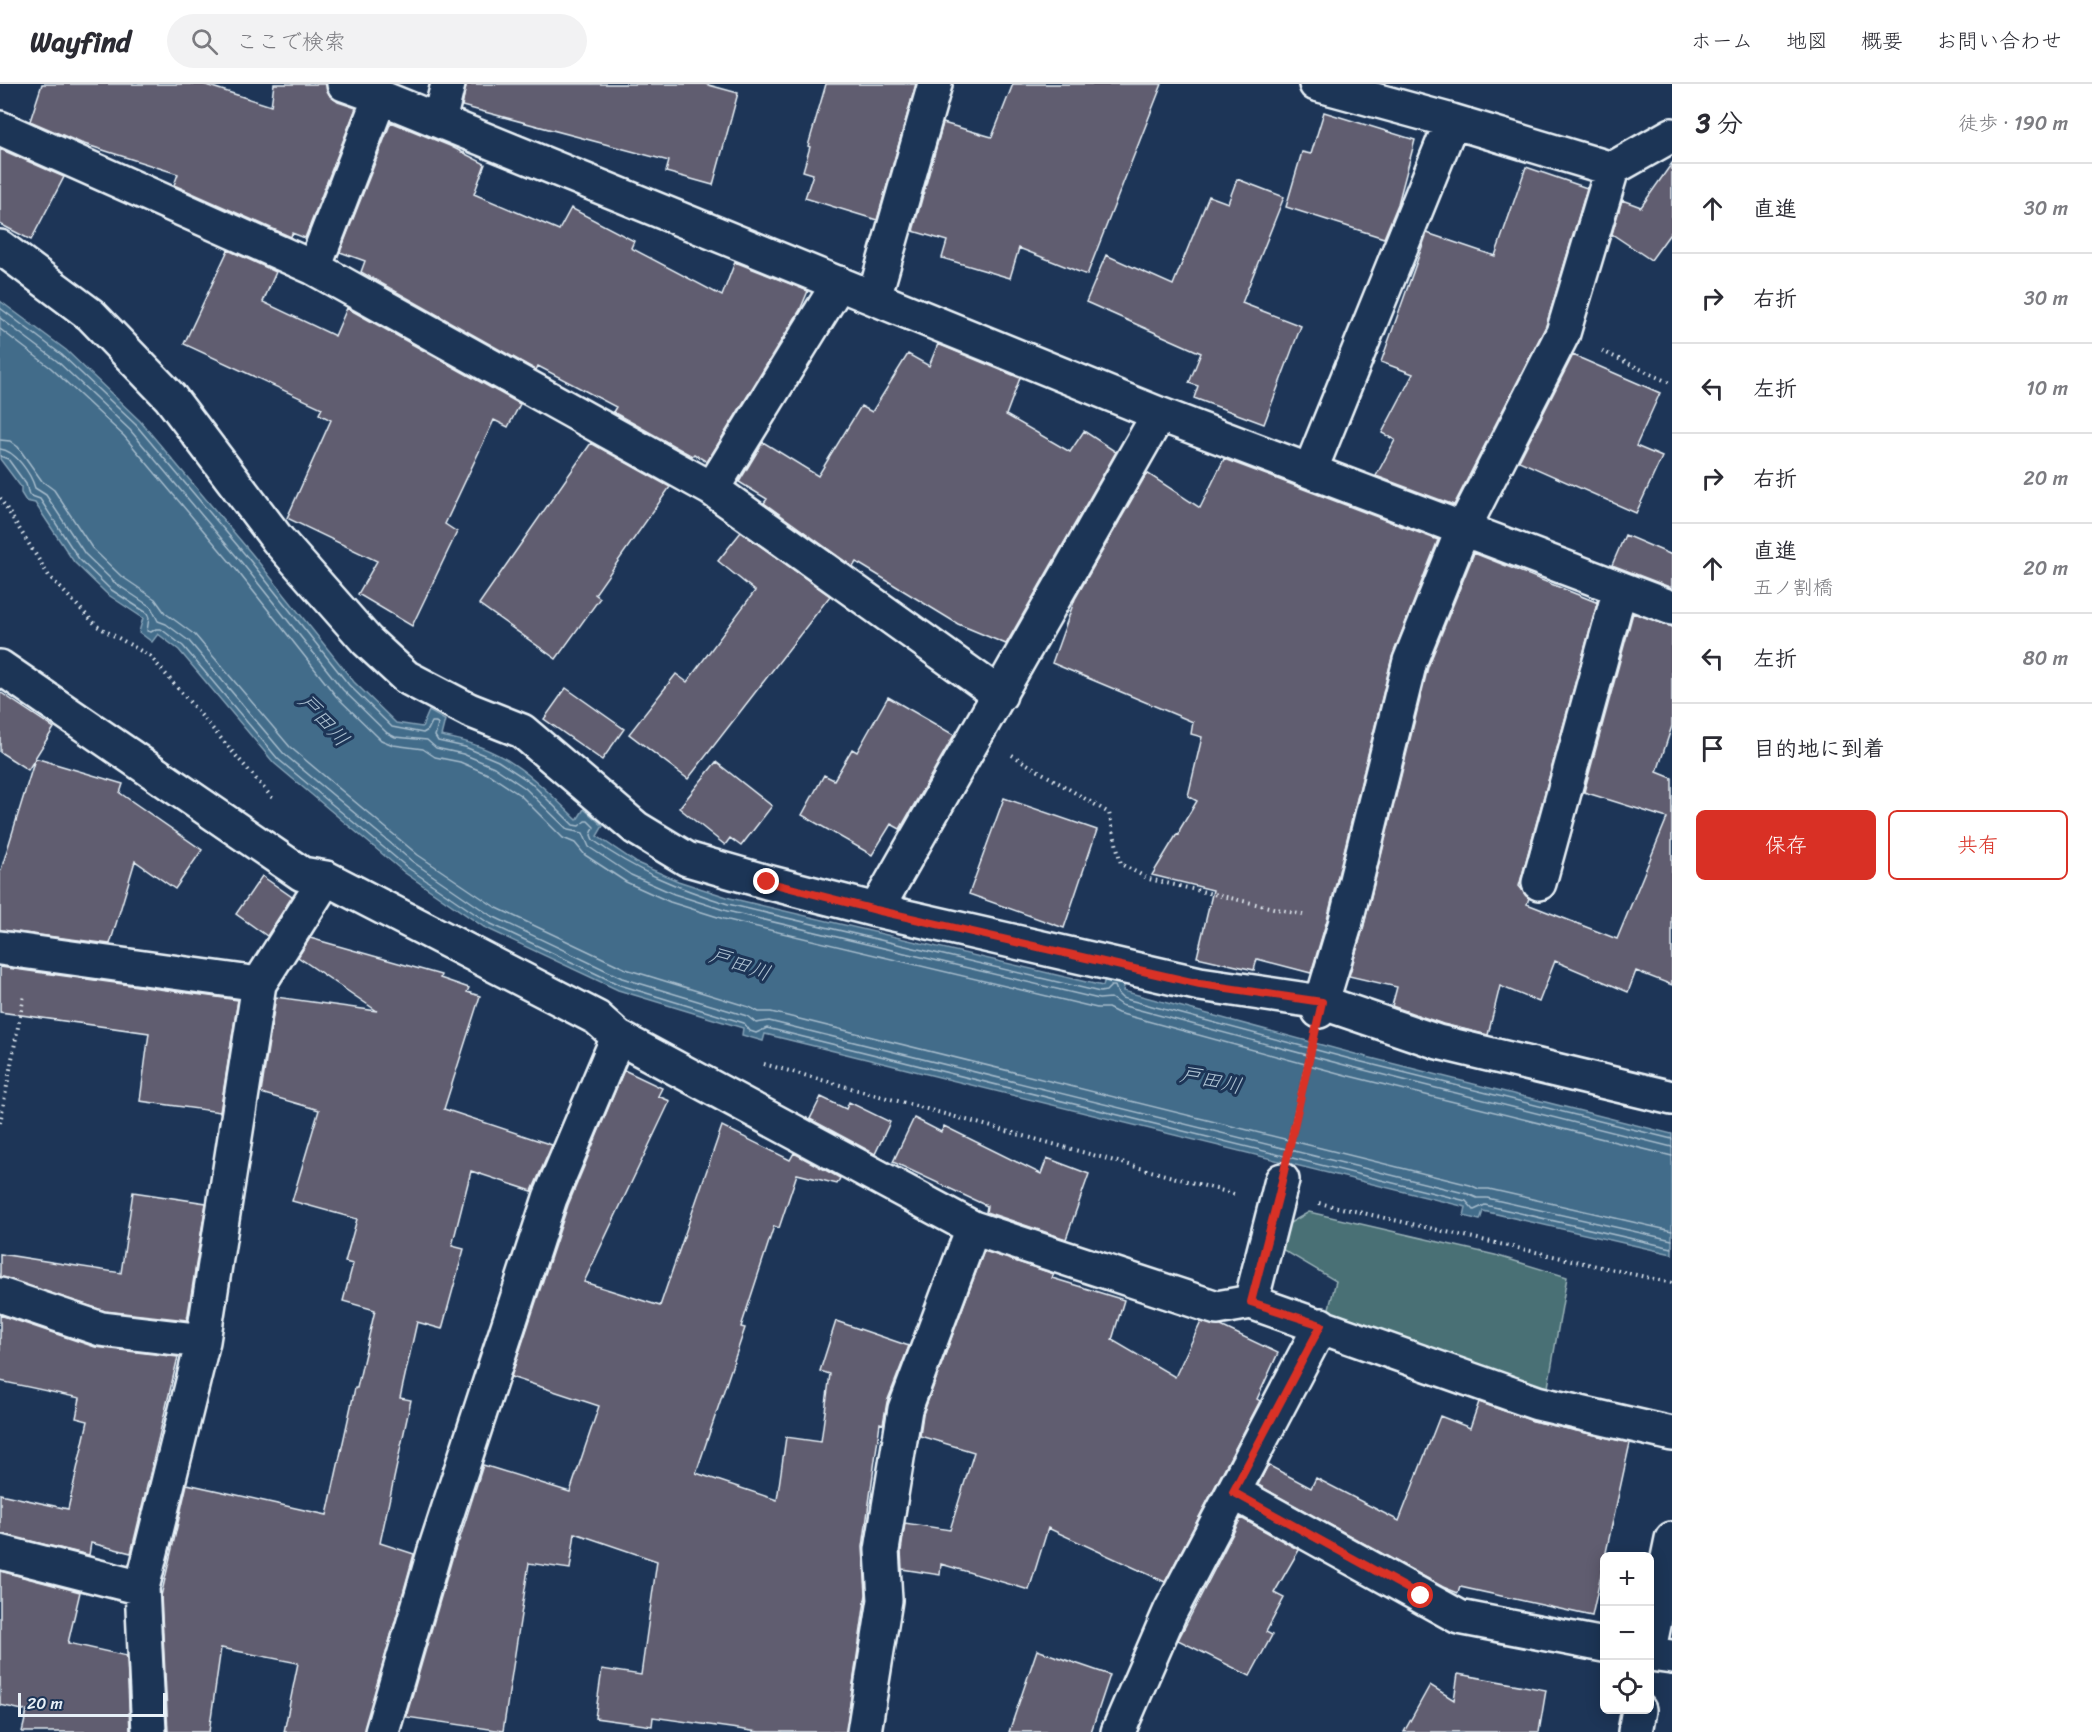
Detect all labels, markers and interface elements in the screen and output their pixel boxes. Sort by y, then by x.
search box [167,14,587,68]
text: Wayfind [30,17,131,66]
text: ここで検索 [236,22,346,61]
text: ホーム [1691,22,1753,60]
text: 地図 [1786,22,1828,60]
text: 概要 [1861,22,1903,60]
text: お問い合わせ [1936,22,2062,60]
icon: search [188,25,221,58]
text: 3 分 [1696,100,1743,146]
text: 徒歩 · 190 m [1958,106,2068,141]
text: 直進 [1753,189,1797,228]
text: 30 m [2024,191,2068,226]
icon: ahead [1696,192,1729,225]
text: 右折 [1753,279,1797,318]
text: 30 m [2024,281,2068,316]
icon: right [1696,282,1729,315]
text: 左折 [1753,369,1797,408]
text: 10 m [2026,371,2068,406]
icon: left [1696,372,1729,405]
text: 右折 [1753,459,1797,498]
text: 20 m [2023,461,2068,496]
icon: right [1696,462,1729,495]
text: 直進 [1753,531,1797,570]
text: 20 m [2023,551,2068,586]
icon: ahead [1696,552,1729,585]
text: 五ノ割橋 [1753,570,1833,605]
text: 左折 [1753,639,1797,678]
text: 80 m [2023,641,2068,676]
icon: left [1696,642,1729,675]
water label: 戸田川 [289,684,359,756]
text: 目的地に到着 [1753,729,1885,768]
icon: arrive [1696,732,1729,765]
button: 保存 [1696,810,1876,880]
button: 共有 [1888,810,2068,880]
route end [753,868,779,894]
water label: 戸田川 [704,936,776,992]
water label: 戸田川 [1176,1055,1246,1105]
map controls [1600,1552,1654,1714]
button: + [1600,1552,1654,1606]
route start [1407,1582,1433,1608]
button: − [1600,1606,1654,1660]
button: locate [1600,1660,1654,1714]
text: 20 m [27,1689,63,1718]
scale bar [18,1690,166,1718]

